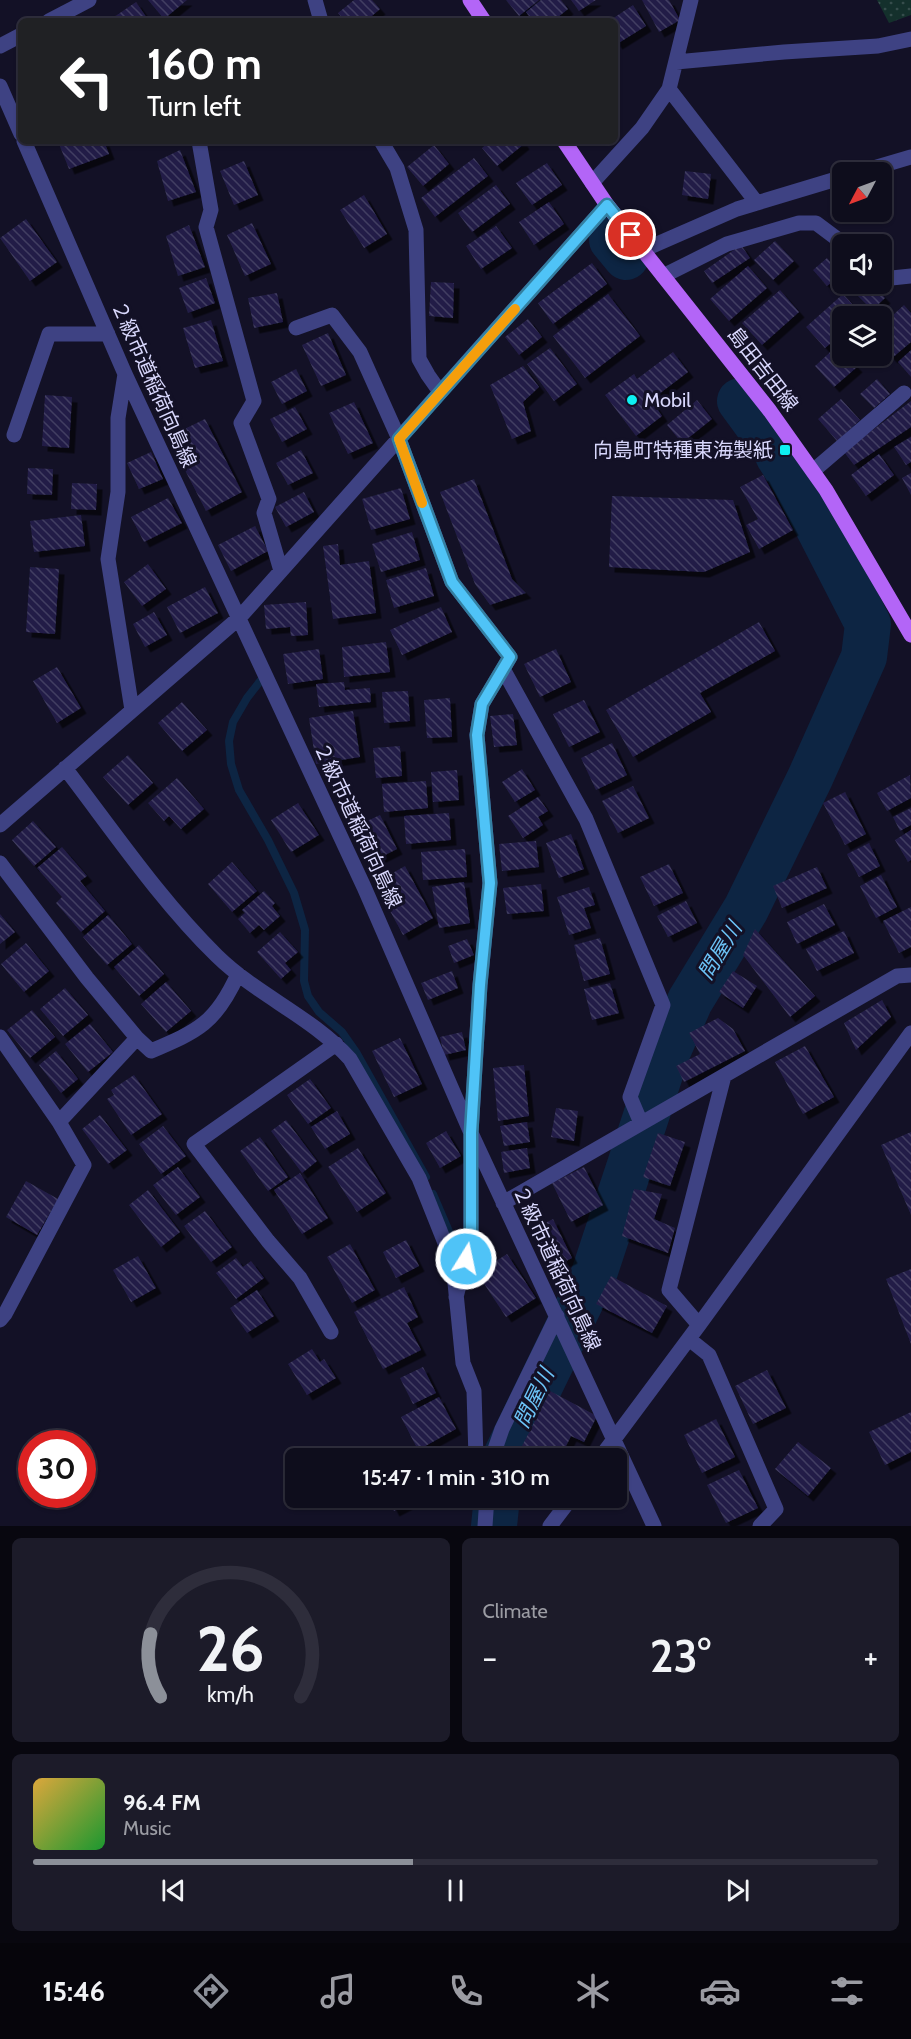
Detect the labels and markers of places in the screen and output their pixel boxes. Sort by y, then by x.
pin [605,209,656,260]
place label: Mobil [644,388,691,412]
marker: Mobil [625,393,639,407]
place label: 向島町特種東海製紙 [593,438,773,462]
marker: 向島町特種東海製紙 [778,443,792,457]

